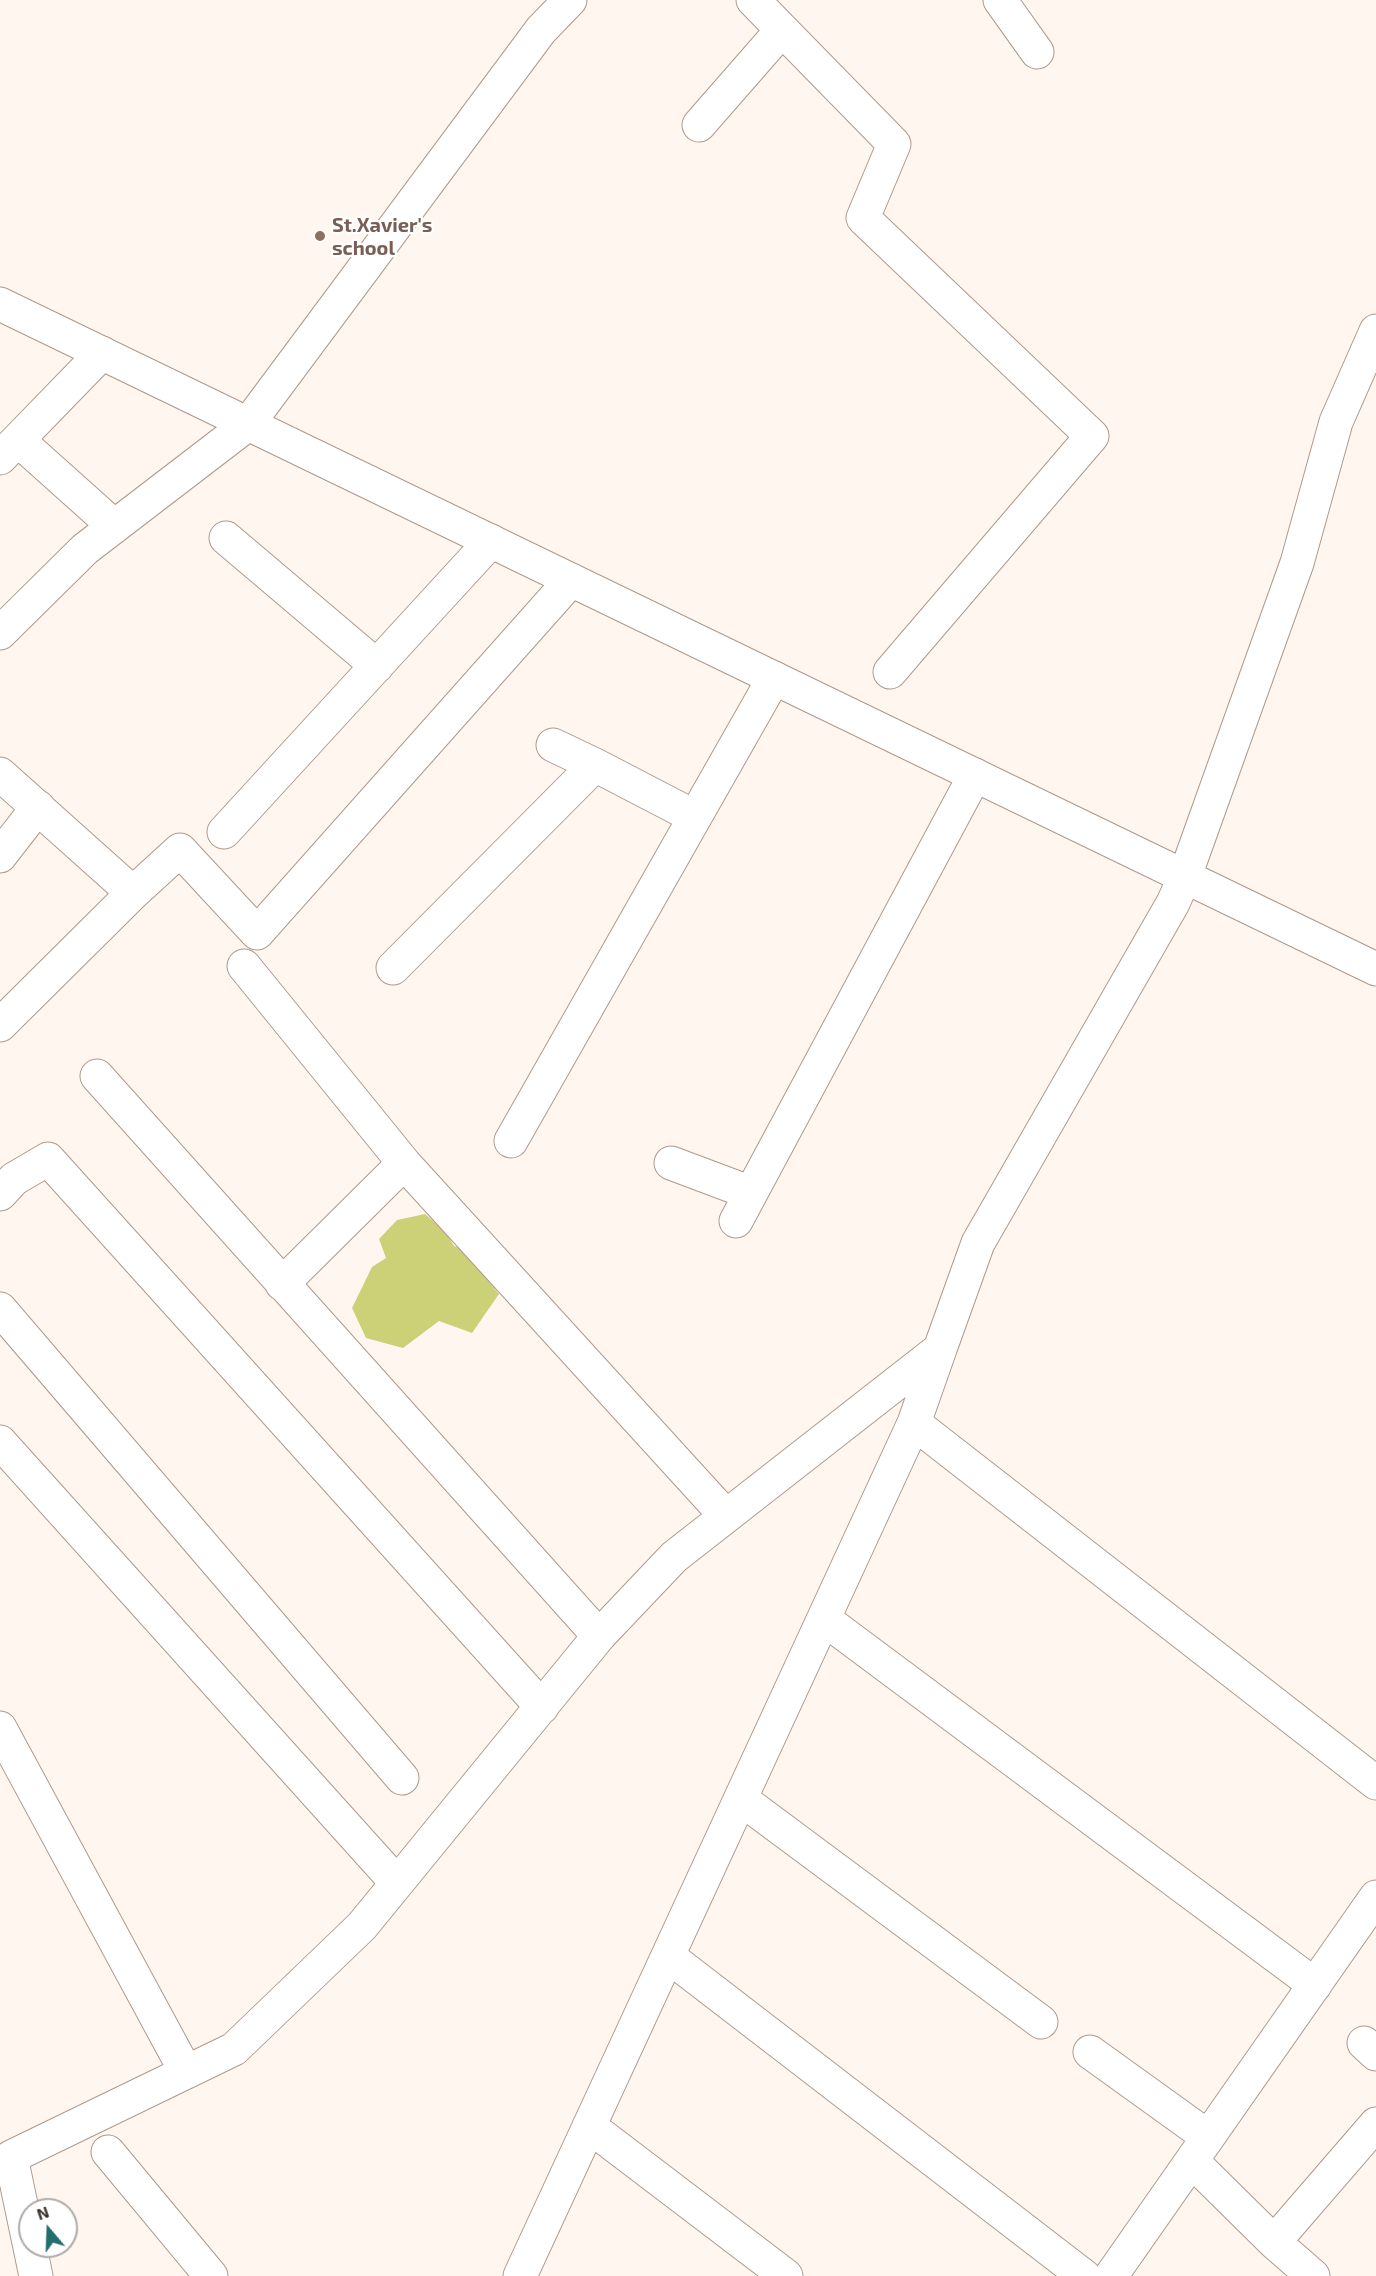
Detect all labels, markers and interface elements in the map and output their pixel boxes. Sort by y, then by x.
place label: St.Xavier's school [332,213,432,260]
marker: St.Xavier's school [313,229,327,243]
north arrow [18,2198,78,2258]
text: N [34,2202,51,2223]

